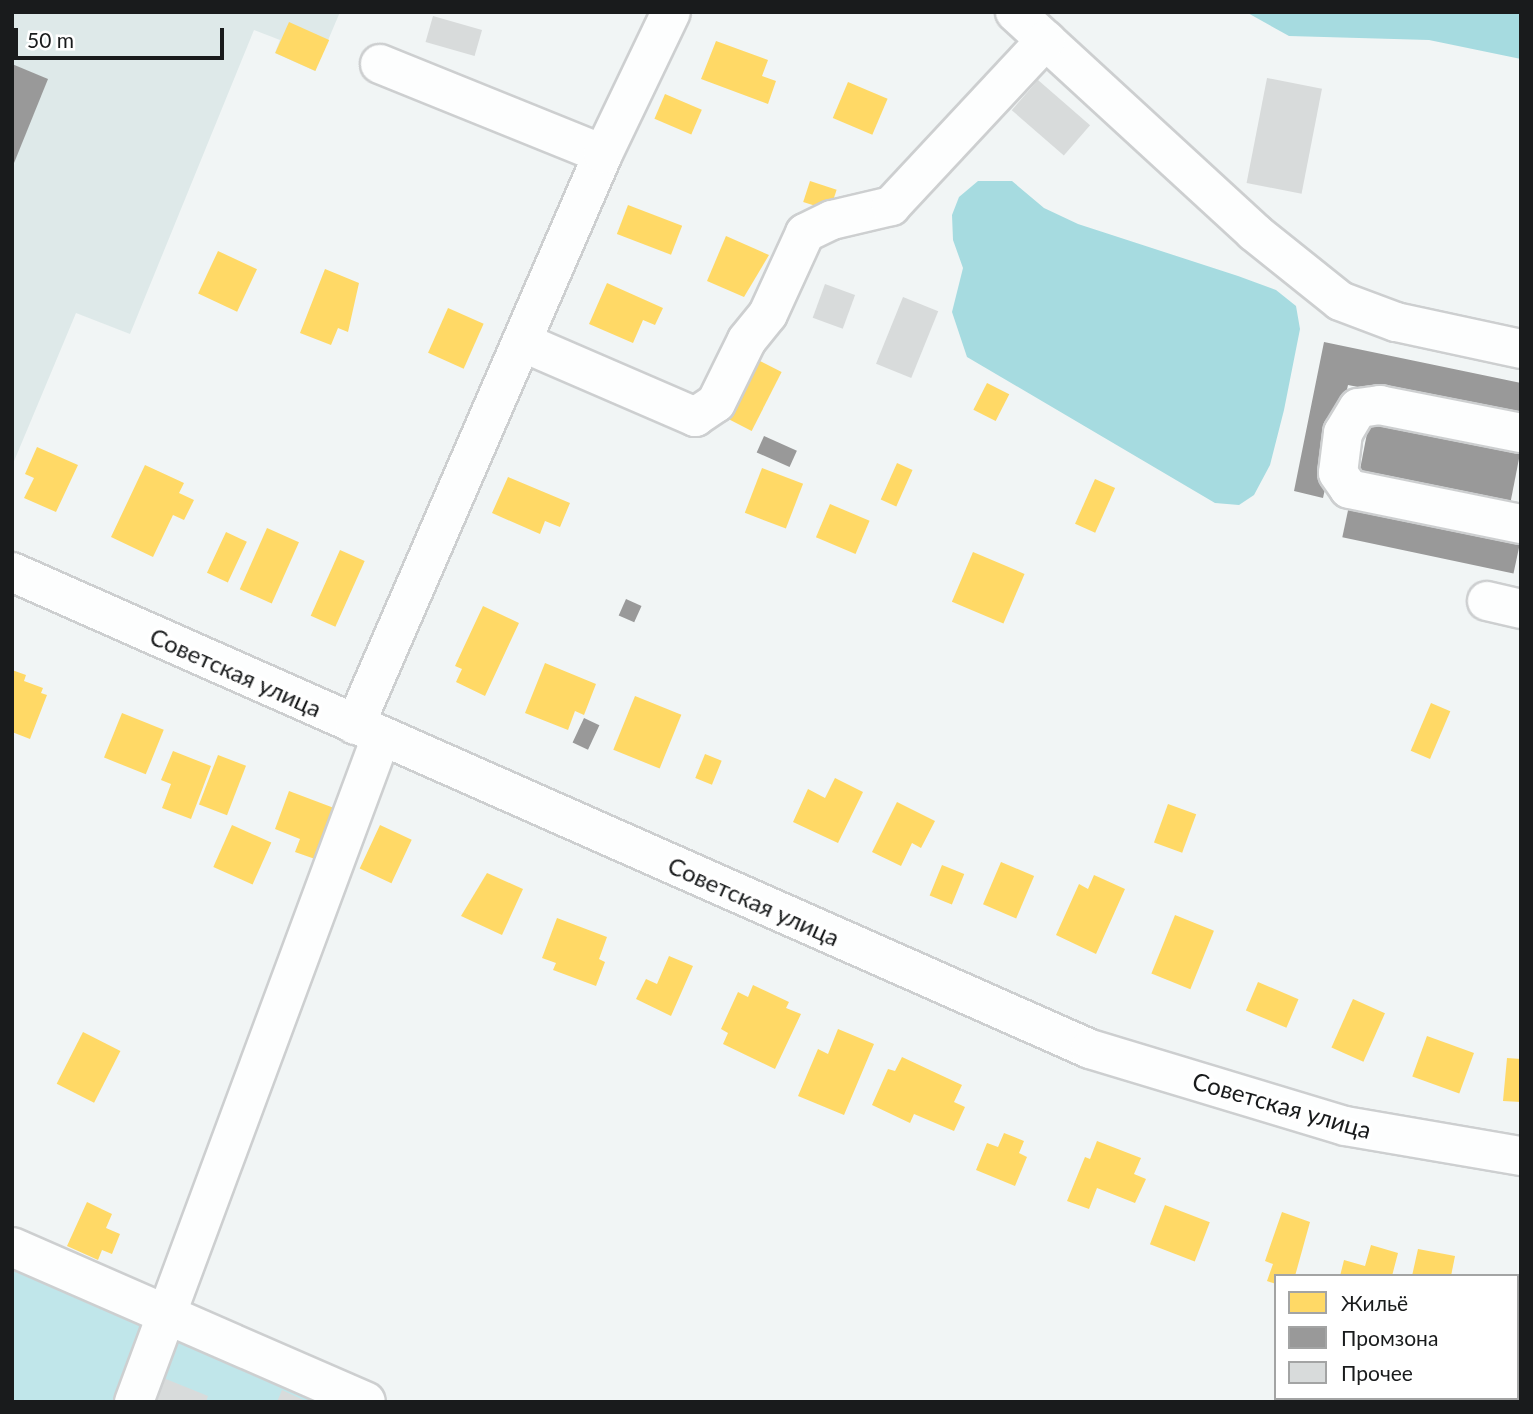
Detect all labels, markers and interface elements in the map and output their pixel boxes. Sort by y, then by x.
scale bar [18,14,228,58]
text: 50 m [27,27,74,52]
street label: Советская улица [146,621,326,723]
street label: Советская улица [664,850,844,952]
street label: Советская улица [1189,1066,1375,1144]
legend [1274,1274,1519,1400]
text: Жильё [1341,1290,1408,1315]
text: Промзона [1341,1325,1438,1350]
text: Прочее [1341,1360,1413,1385]

